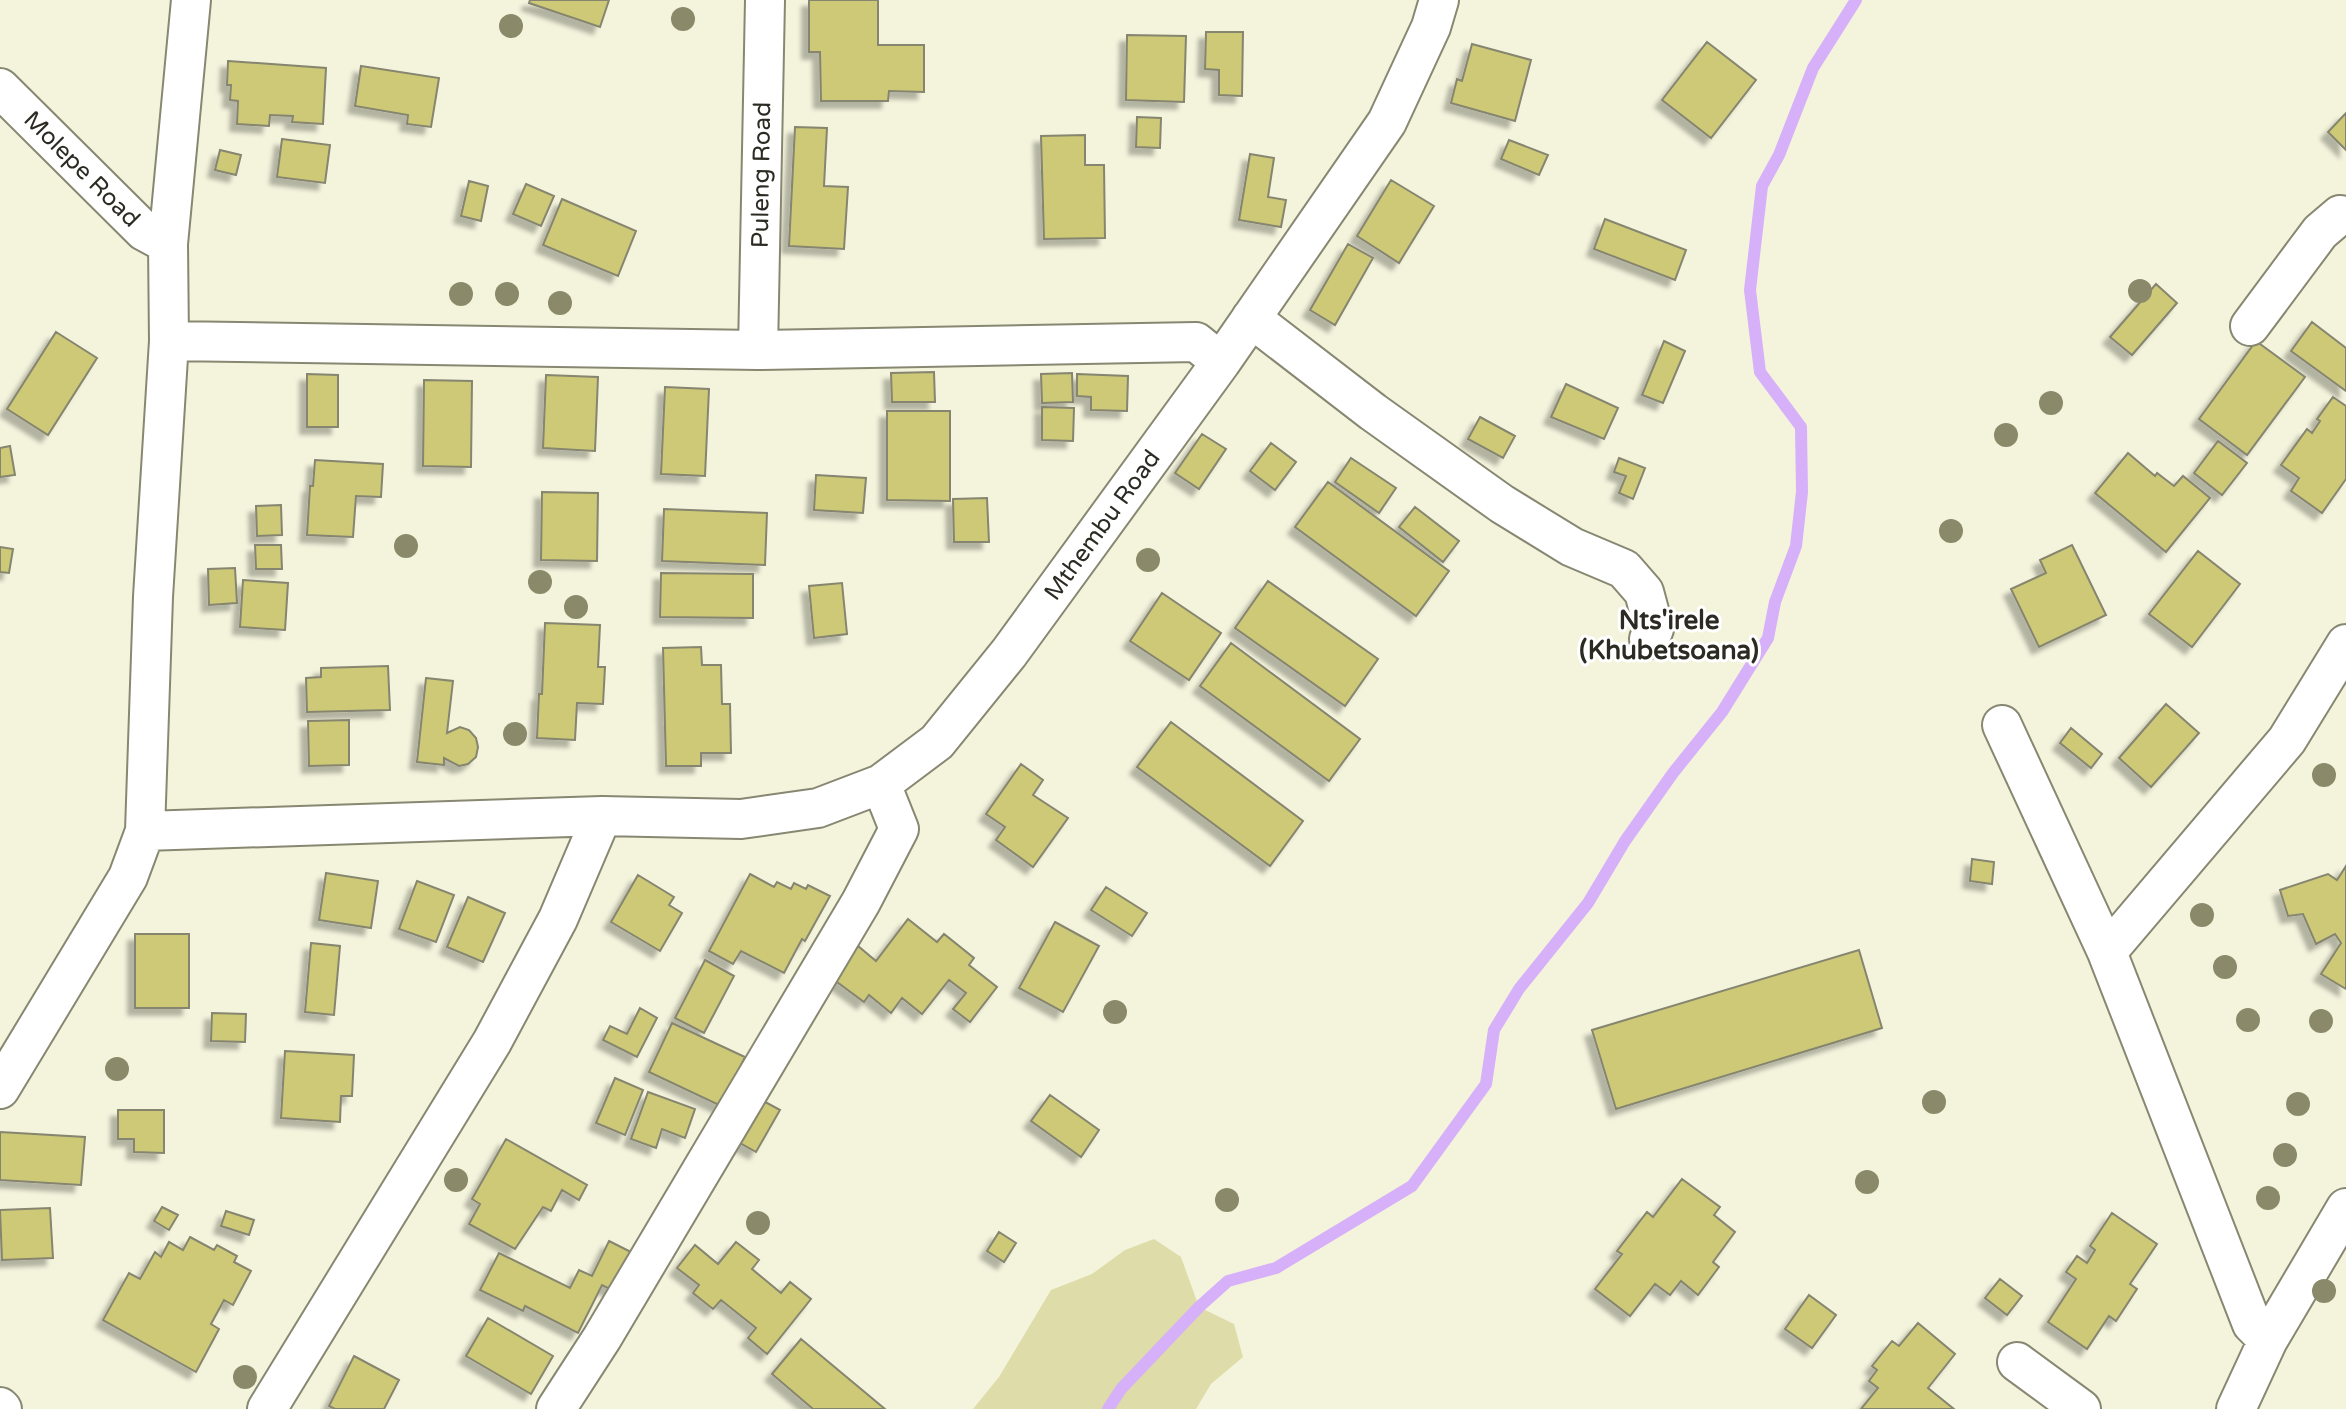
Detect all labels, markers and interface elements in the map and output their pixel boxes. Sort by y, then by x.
street label: Puleng Road [746,102,777,248]
street label: Molepe Road [18,105,146,233]
street label: Mthembu Road [1038,445,1167,606]
district label: Nts'irele (Khubetsoana) [1579,605,1759,666]

